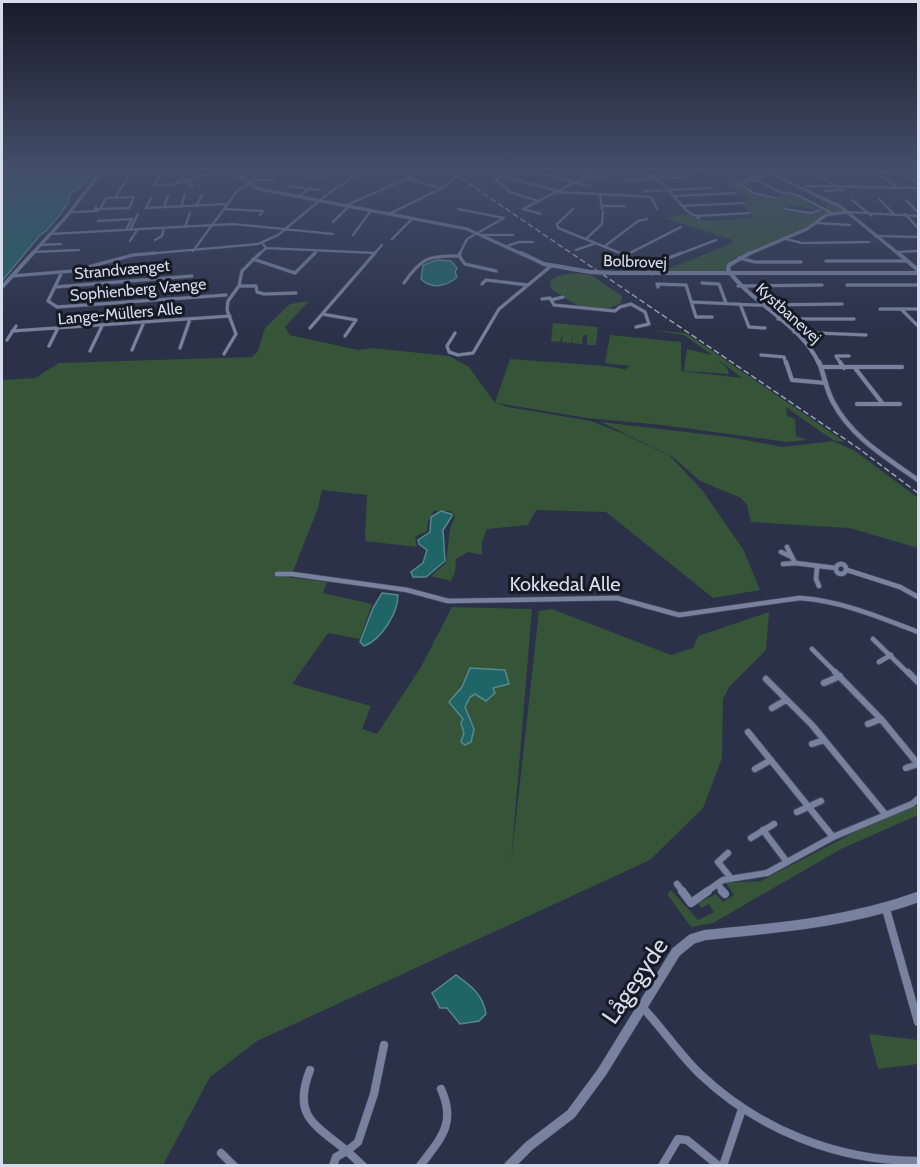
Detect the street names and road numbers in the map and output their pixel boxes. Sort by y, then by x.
street label: Bolbrovej [603,251,667,272]
street label: Strandvænget [74,256,171,283]
street label: Sophienberg Vænge [69,274,207,305]
street label: Kystbanevej [752,279,825,348]
street label: Lange-Müllers Alle [57,299,183,328]
street label: Kokkedal Alle [509,572,621,596]
street label: Lågegyde [595,932,674,1029]

